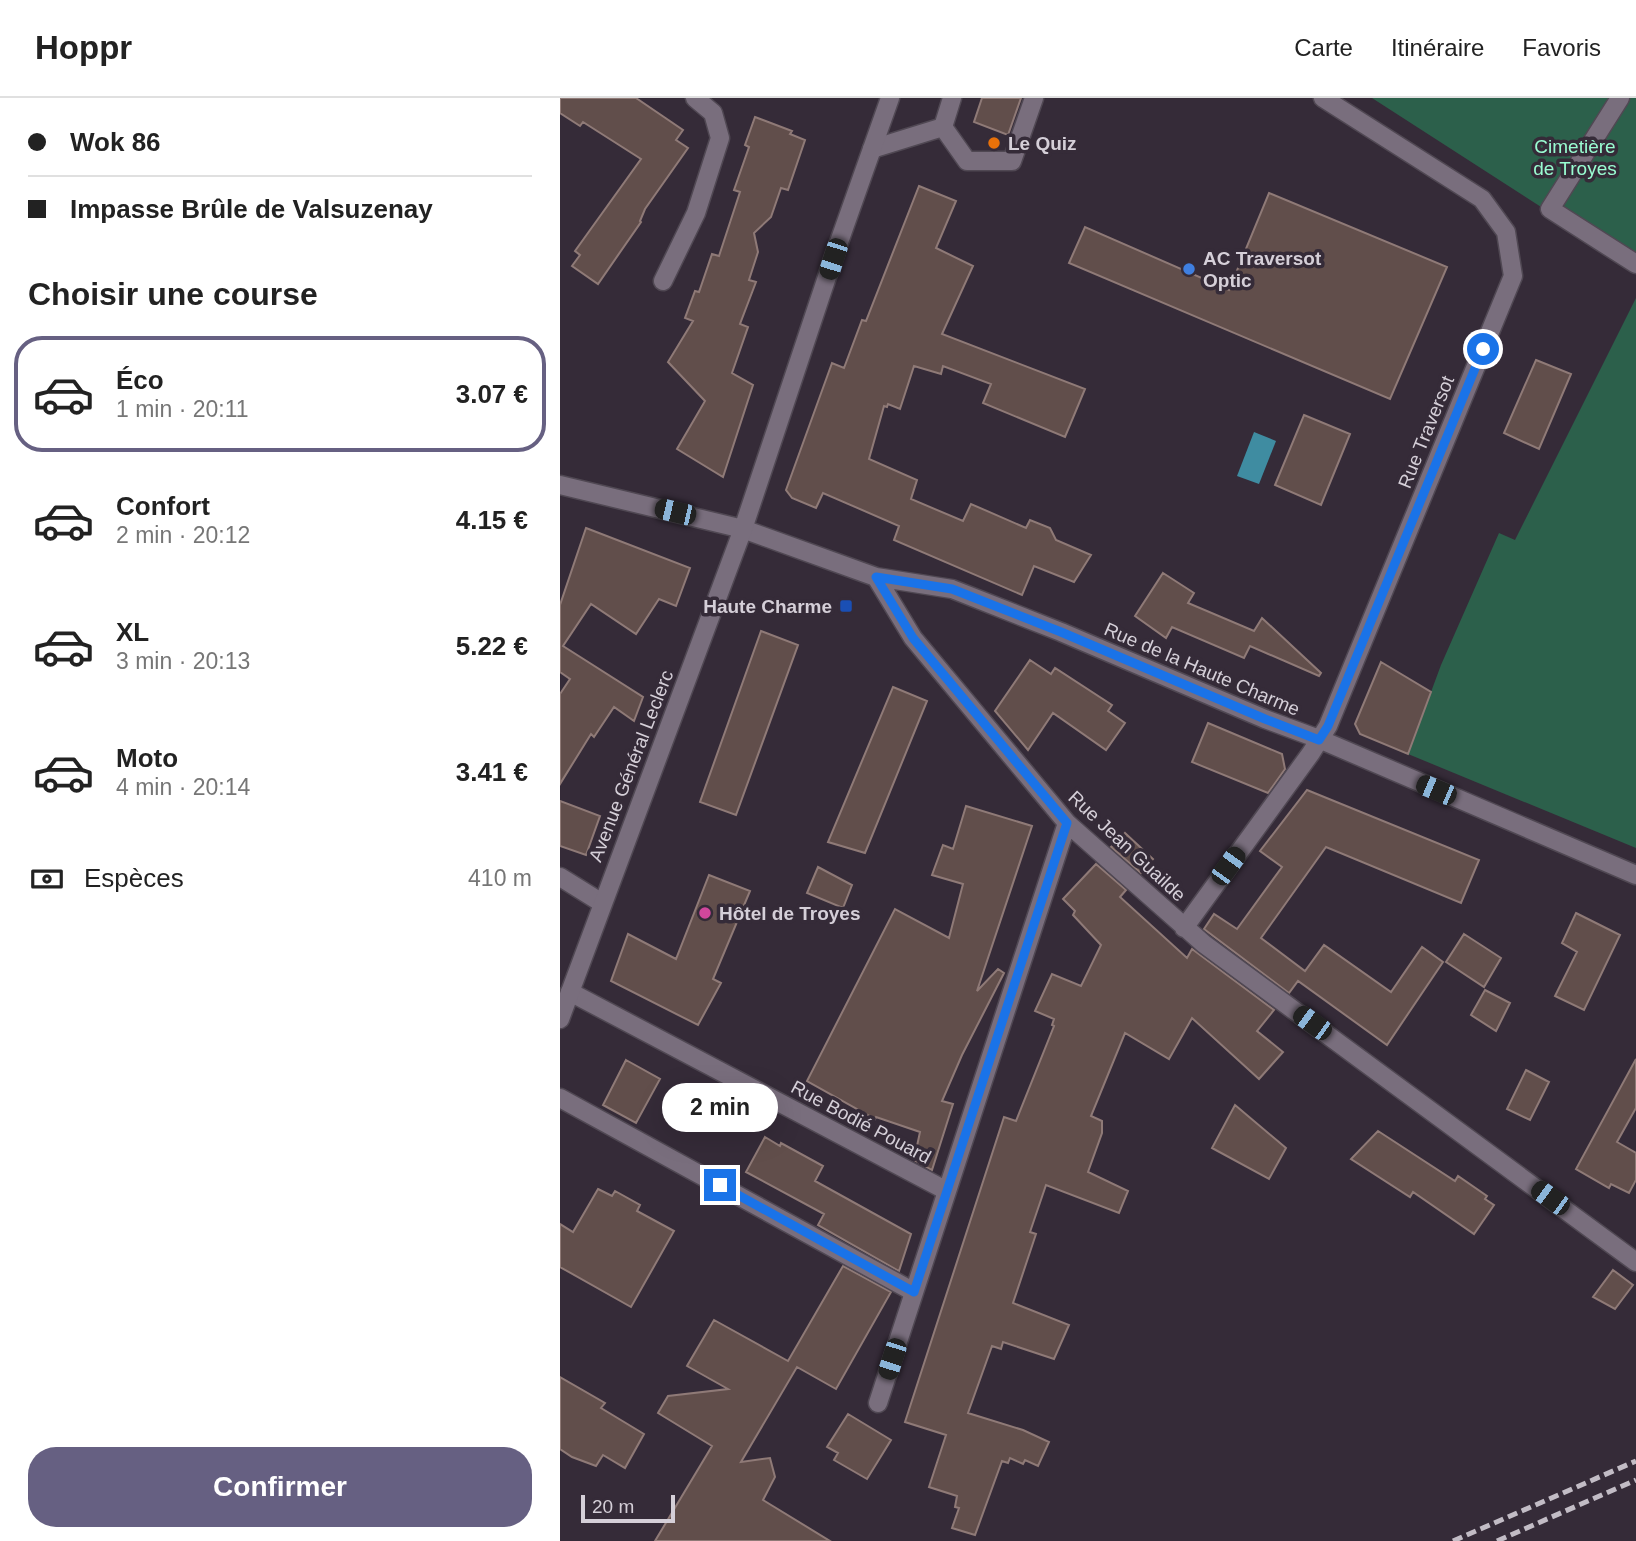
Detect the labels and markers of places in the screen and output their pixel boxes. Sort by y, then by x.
place label: Le Quiz [1008,133,1077,154]
marker: Le Quiz [986,135,1002,151]
place label: AC Traversot Optic [1203,248,1322,291]
marker: AC Traversot Optic [1181,261,1197,277]
place label: Haute Charme [703,596,832,617]
marker: Haute Charme [838,598,854,614]
place label: Hôtel de Troyes [719,903,861,924]
marker: Hôtel de Troyes [697,905,713,921]

